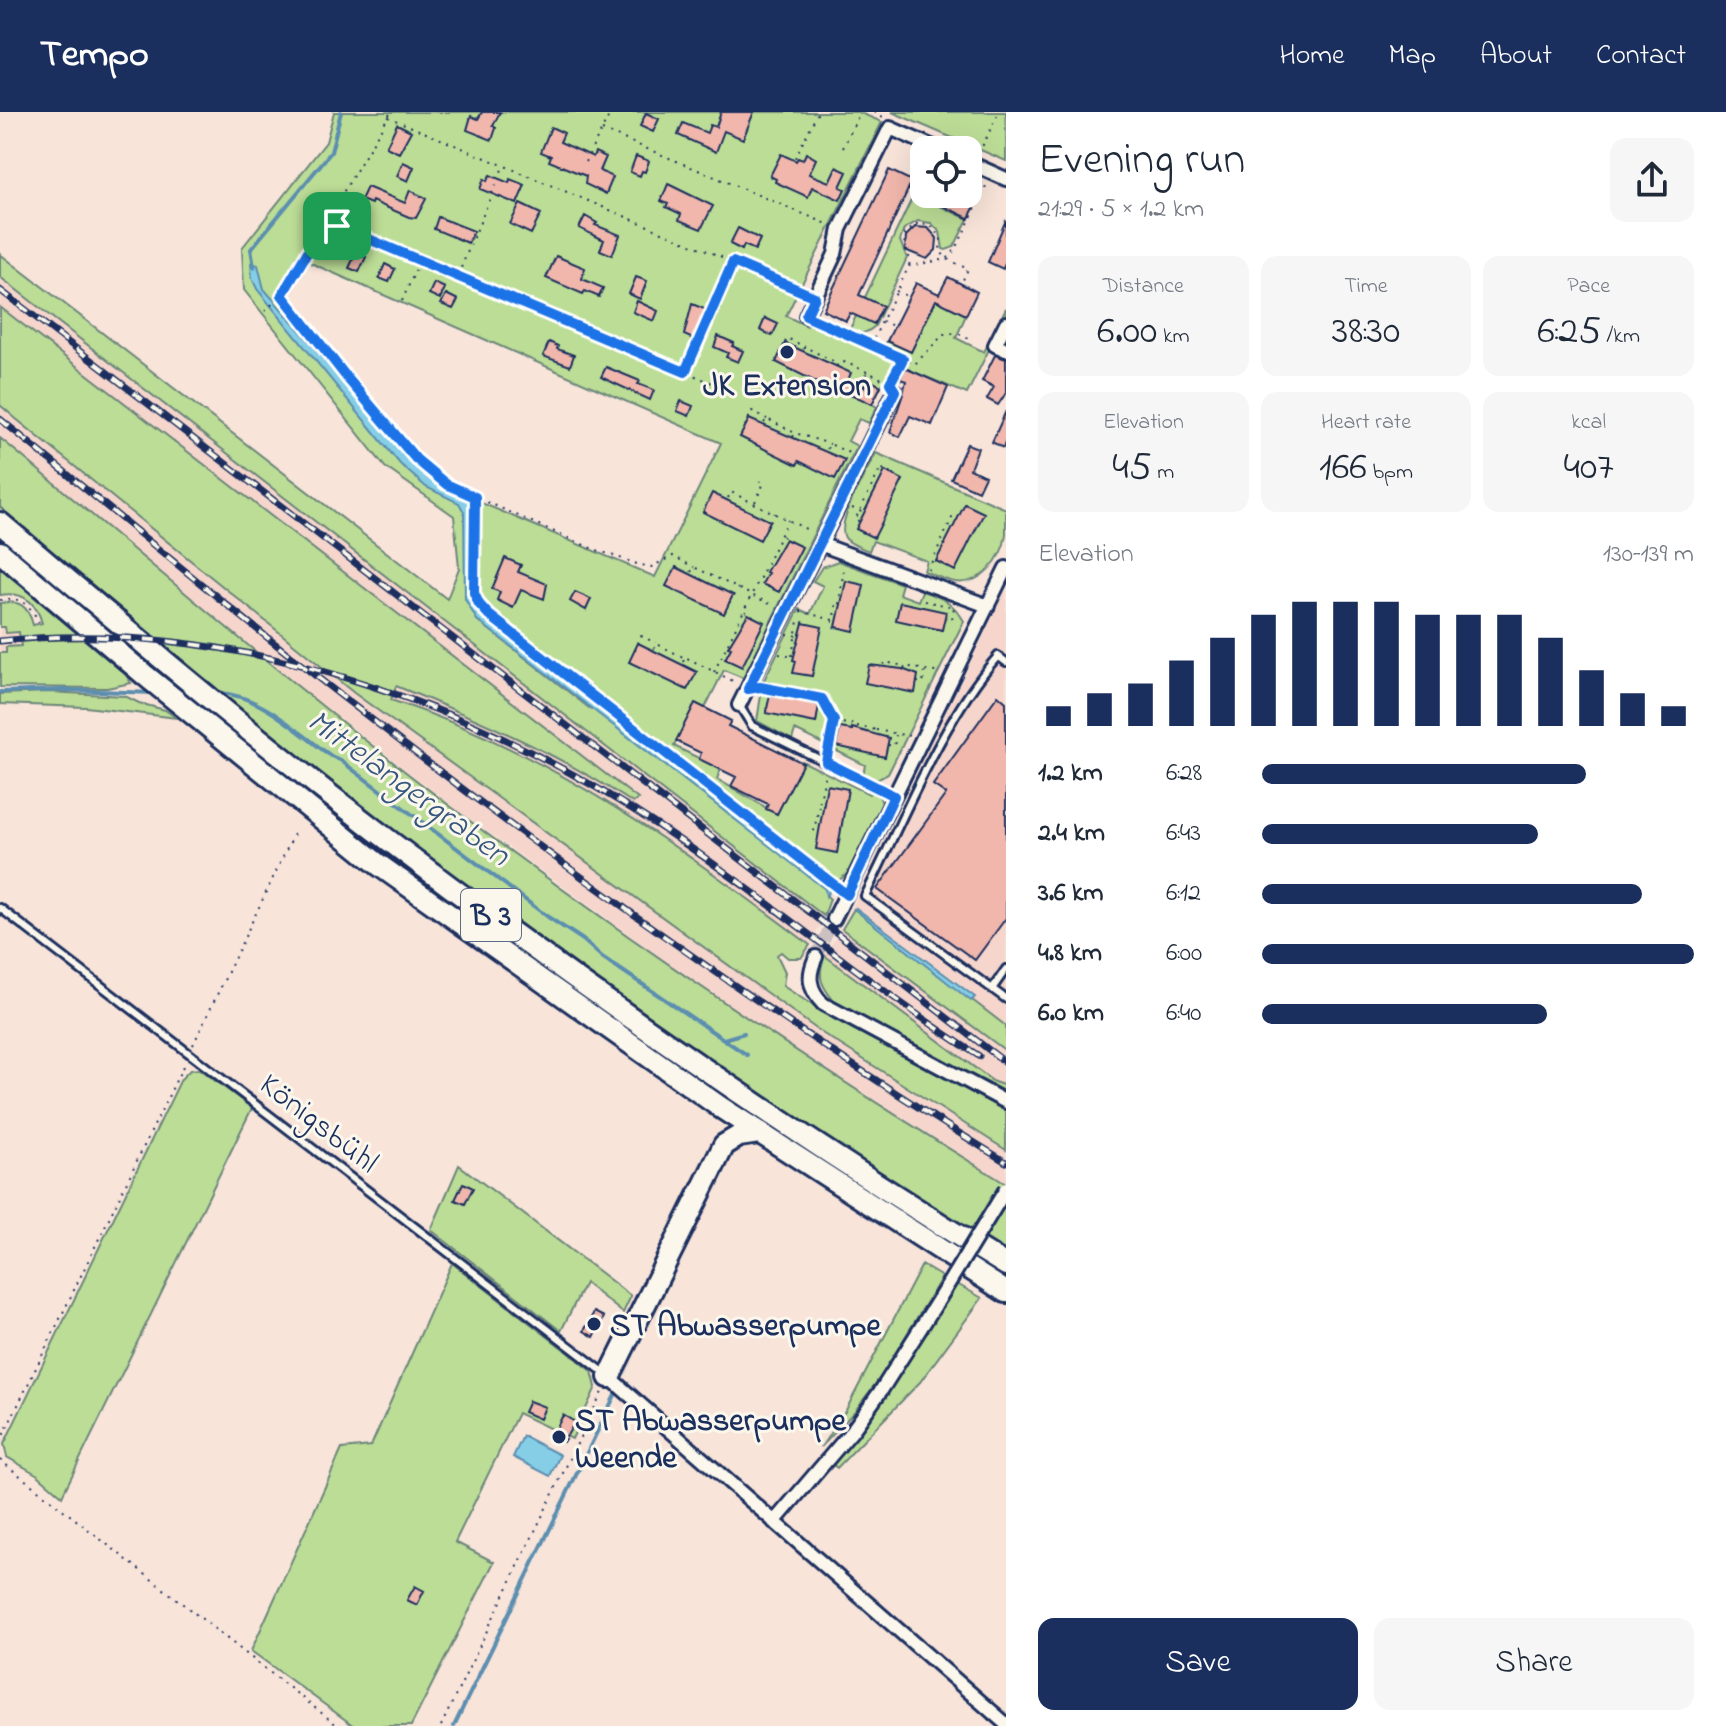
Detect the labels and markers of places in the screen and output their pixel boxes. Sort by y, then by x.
pin [303,192,371,260]
marker: JK Extension [778,343,796,361]
place label: JK Extension [703,364,871,411]
place label: ST Abwasserpumpe [610,1304,882,1351]
marker: ST Abwasserpumpe [585,1315,603,1333]
place label: ST Abwasserpumpe Weende [575,1399,847,1483]
marker: ST Abwasserpumpe Weende [550,1428,568,1446]

